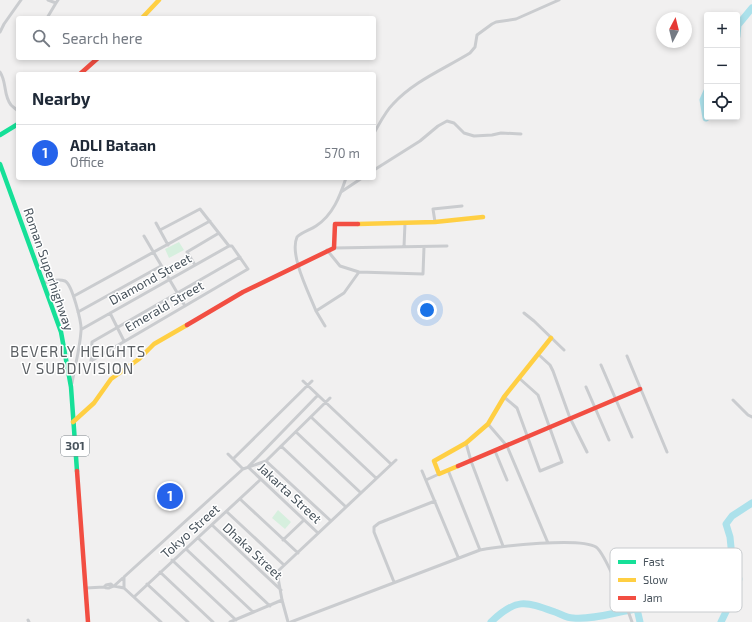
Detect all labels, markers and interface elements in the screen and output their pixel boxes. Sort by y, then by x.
north arrow [656,12,692,48]
map controls [704,12,740,120]
button: + [704,12,740,48]
search box [16,16,376,60]
icon: search [30,27,52,49]
text: Search here [62,29,143,47]
button: − [704,48,740,84]
button: locate [704,84,740,120]
text: Nearby [32,88,90,108]
text: ADLI Bataan [70,136,156,154]
text: 1 [42,145,48,161]
text: 570 m [324,145,360,161]
text: Office [70,154,104,170]
street label: Roman Superhighway [20,205,78,333]
street label: Diamond Street [106,250,194,308]
street label: Emerald Street [122,277,206,335]
your location [417,300,437,320]
district label: BEVERLY HEIGHTS V SUBDIVISION [10,342,146,377]
road number: 301 [61,436,89,456]
street label: Jakarta Street [255,459,325,527]
pin: 1 [157,481,183,511]
street label: Tokyo Street [157,500,223,561]
street label: Dhaka Street [220,519,286,583]
legend [610,548,742,612]
text: Fast [643,555,665,568]
text: Slow [643,573,668,586]
text: Jam [643,591,662,604]

